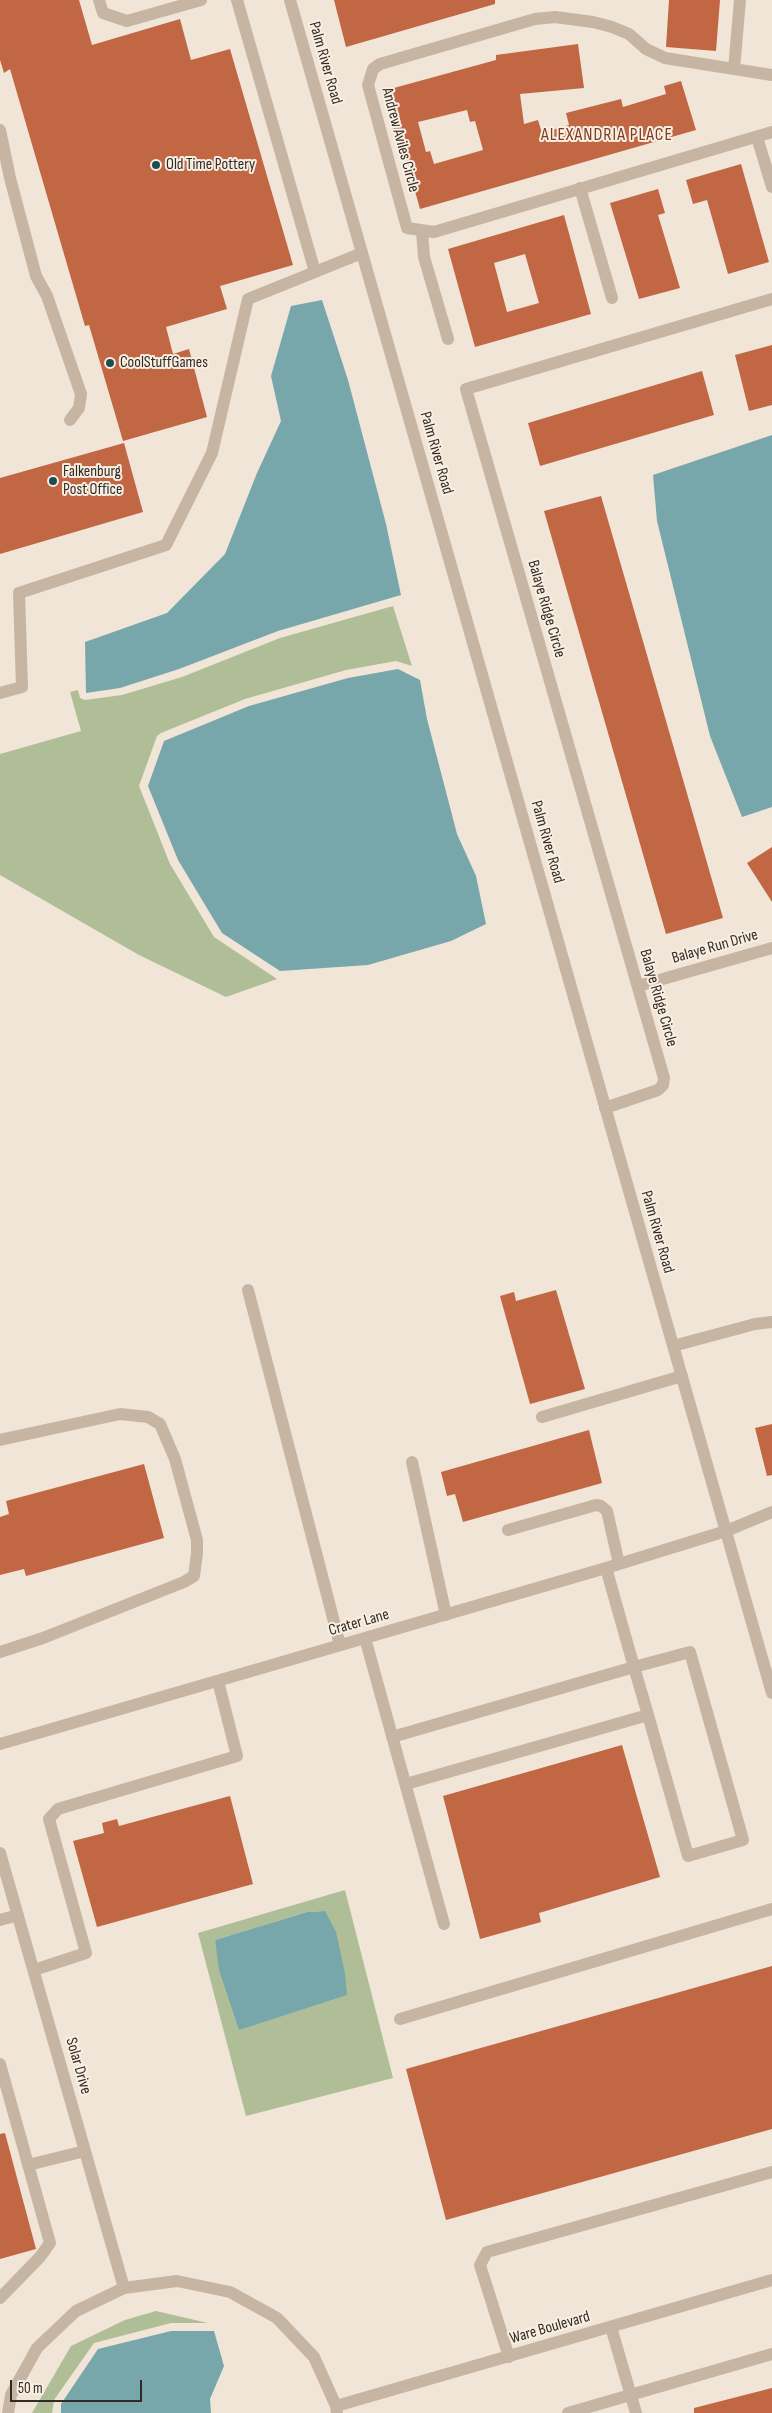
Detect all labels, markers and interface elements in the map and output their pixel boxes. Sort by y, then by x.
street label: Palm River Road [304,19,346,107]
street label: Andrew Aviles Circle [377,86,423,194]
district label: ALEXANDRIA PLACE [539,124,675,146]
place label: Old Time Pottery [166,155,255,175]
marker: Old Time Pottery [150,159,162,171]
place label: CoolStuffGames [120,353,208,373]
marker: CoolStuffGames [104,357,116,369]
street label: Palm River Road [415,409,457,497]
place label: Falkenburg Post Office [63,462,122,500]
marker: Falkenburg Post Office [47,475,59,487]
street label: Balaye Ridge Circle [523,558,569,660]
street label: Palm River Road [526,798,568,886]
street label: Balaye Run Drive [670,926,760,968]
street label: Balaye Ridge Circle [635,947,681,1049]
street label: Palm River Road [636,1188,678,1276]
street label: Crater Lane [327,1605,391,1641]
street label: Solar Drive [61,2036,95,2096]
street label: Ware Boulevard [508,2307,592,2349]
scale bar [12,2370,145,2402]
text: 50 m [18,2379,43,2398]

